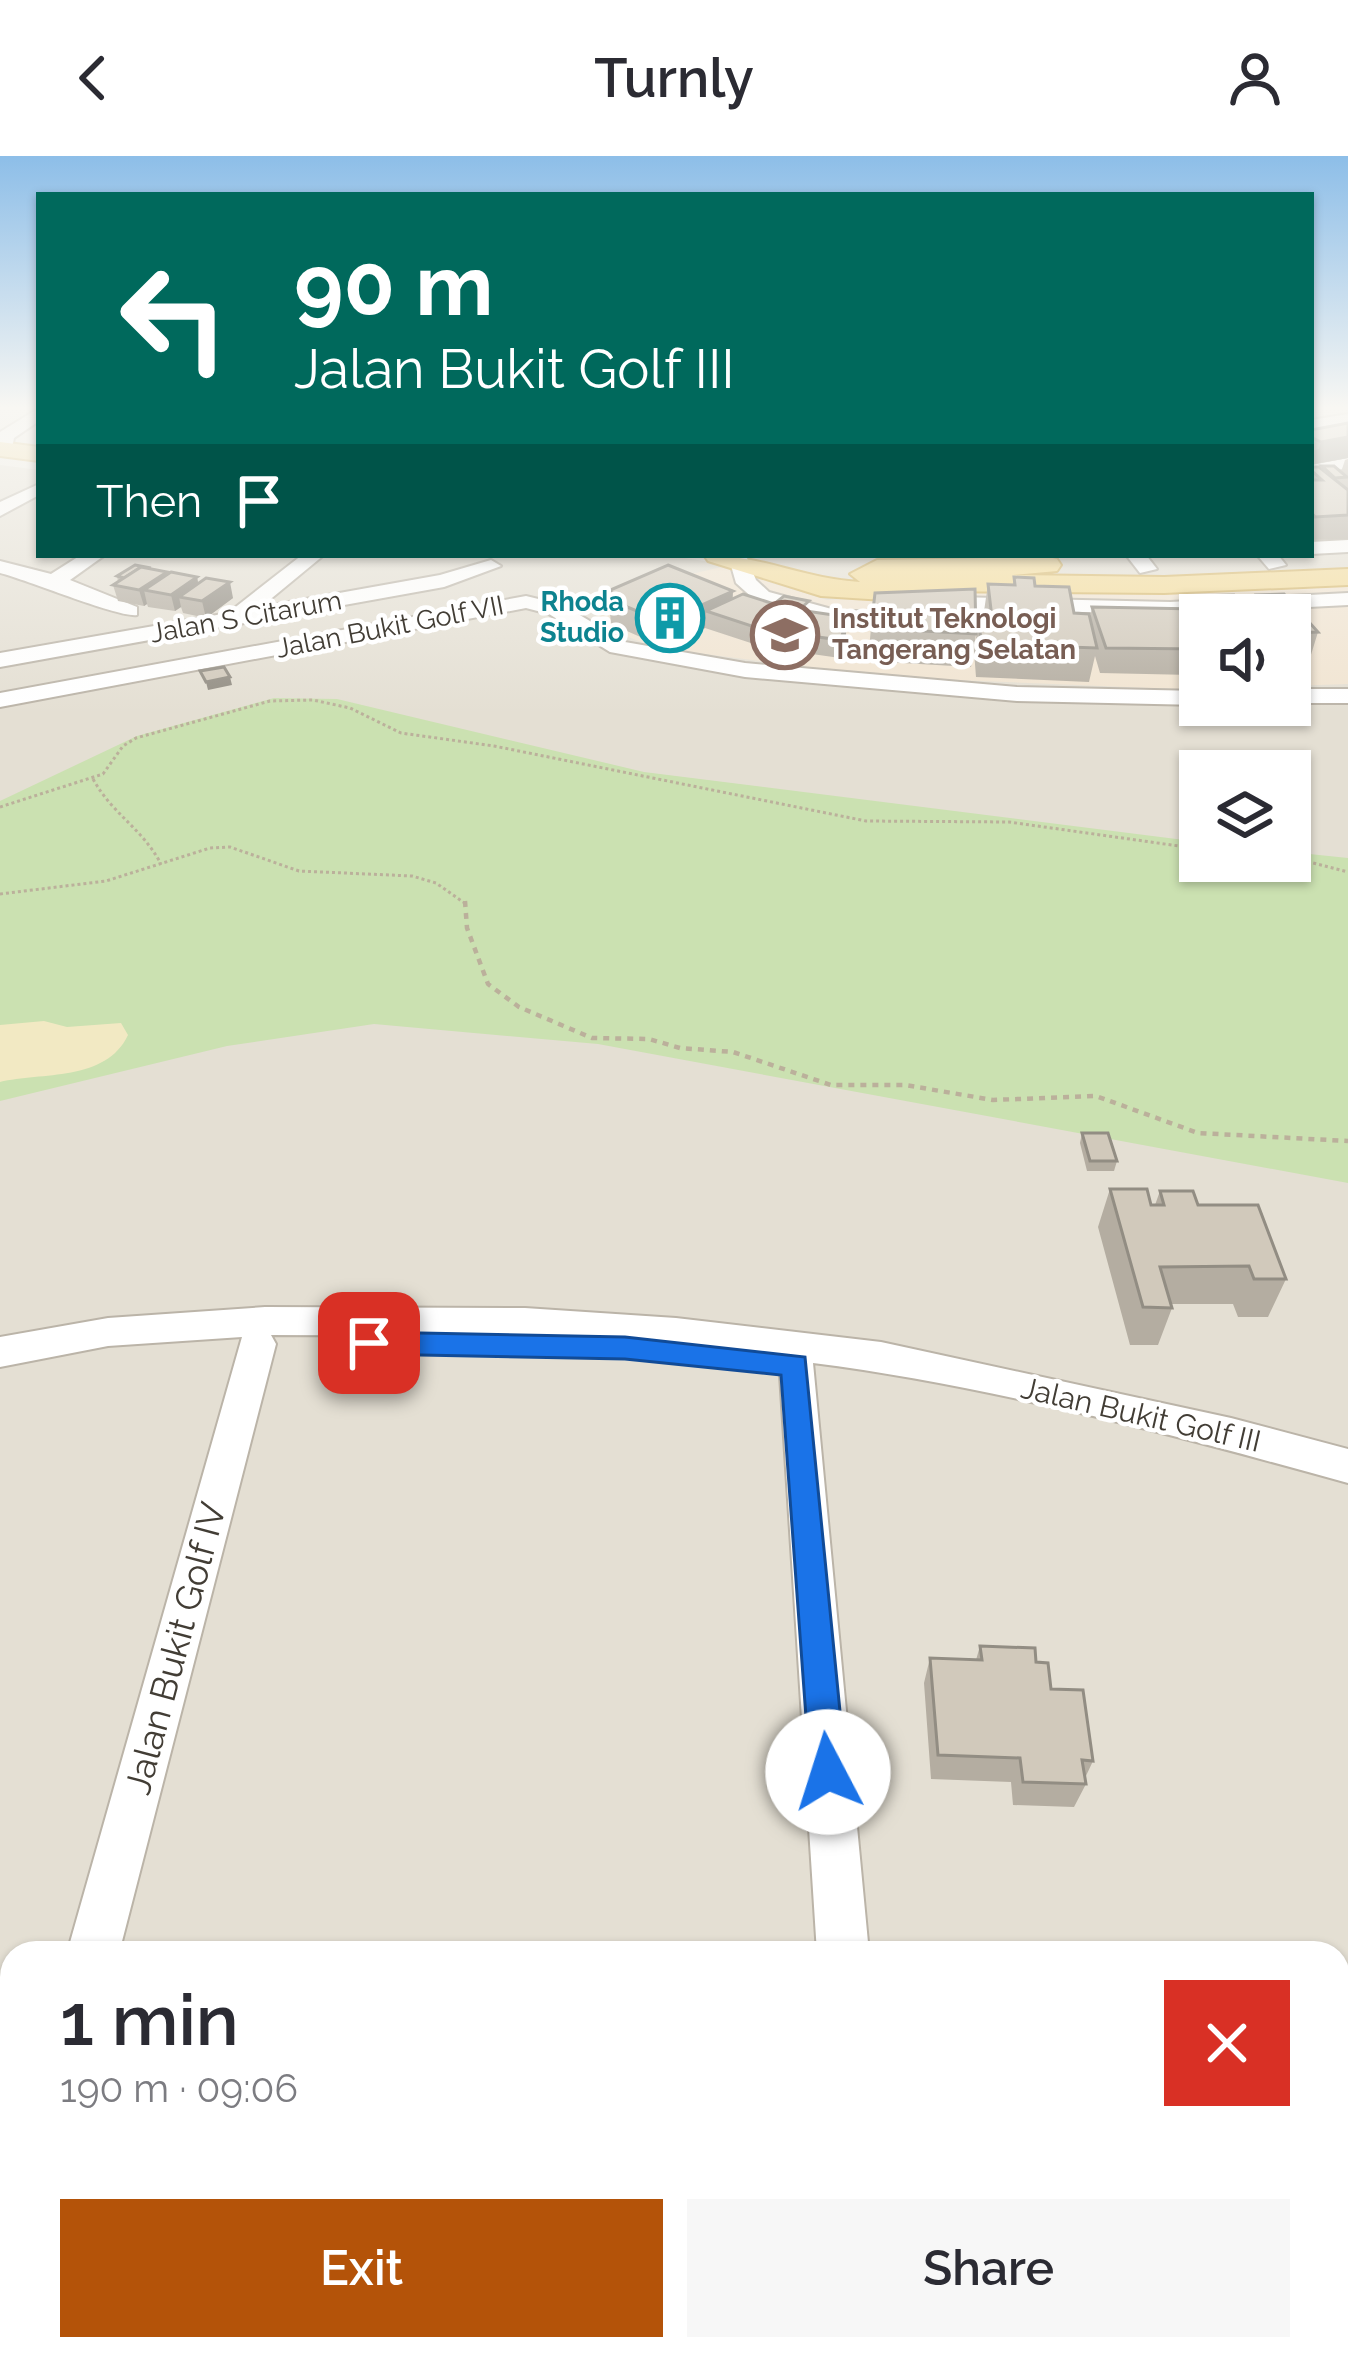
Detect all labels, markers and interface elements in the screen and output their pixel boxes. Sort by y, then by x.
icon: back [60,45,126,111]
icon: person [1222,45,1288,111]
text: Turnly [594,46,754,110]
text: 90 m [294,236,493,335]
icon: left [96,240,252,396]
text: Jalan Bukit Golf III [294,337,735,401]
icon: arrive [226,468,292,534]
text: Then [96,475,202,528]
building icon: Rhoda Studio [635,583,705,653]
street label: Jalan S Citarum [148,584,344,649]
place label: Rhoda Studio [540,586,624,648]
street label: Jalan Bukit Golf VII [274,589,506,664]
map controls [1179,594,1311,882]
button: sound [1179,594,1311,726]
school or university icon: Institut Teknologi Tangerang Selatan [750,600,820,670]
place label: Institut Teknologi Tangerang Selatan [832,603,1076,665]
button: layers [1179,750,1311,882]
pin [318,1292,420,1394]
icon: arrive [336,1310,402,1376]
street label: Jalan Bukit Golf III [1018,1370,1264,1459]
street label: Jalan Bukit Golf IV [116,1497,234,1799]
position arrow [765,1709,891,1835]
text: 1 min [60,1977,239,2062]
button: close [1164,1980,1290,2106]
text: 190 m · 09:06 [60,2065,298,2111]
button: Exit [60,2199,663,2337]
button: Share [687,2199,1290,2337]

